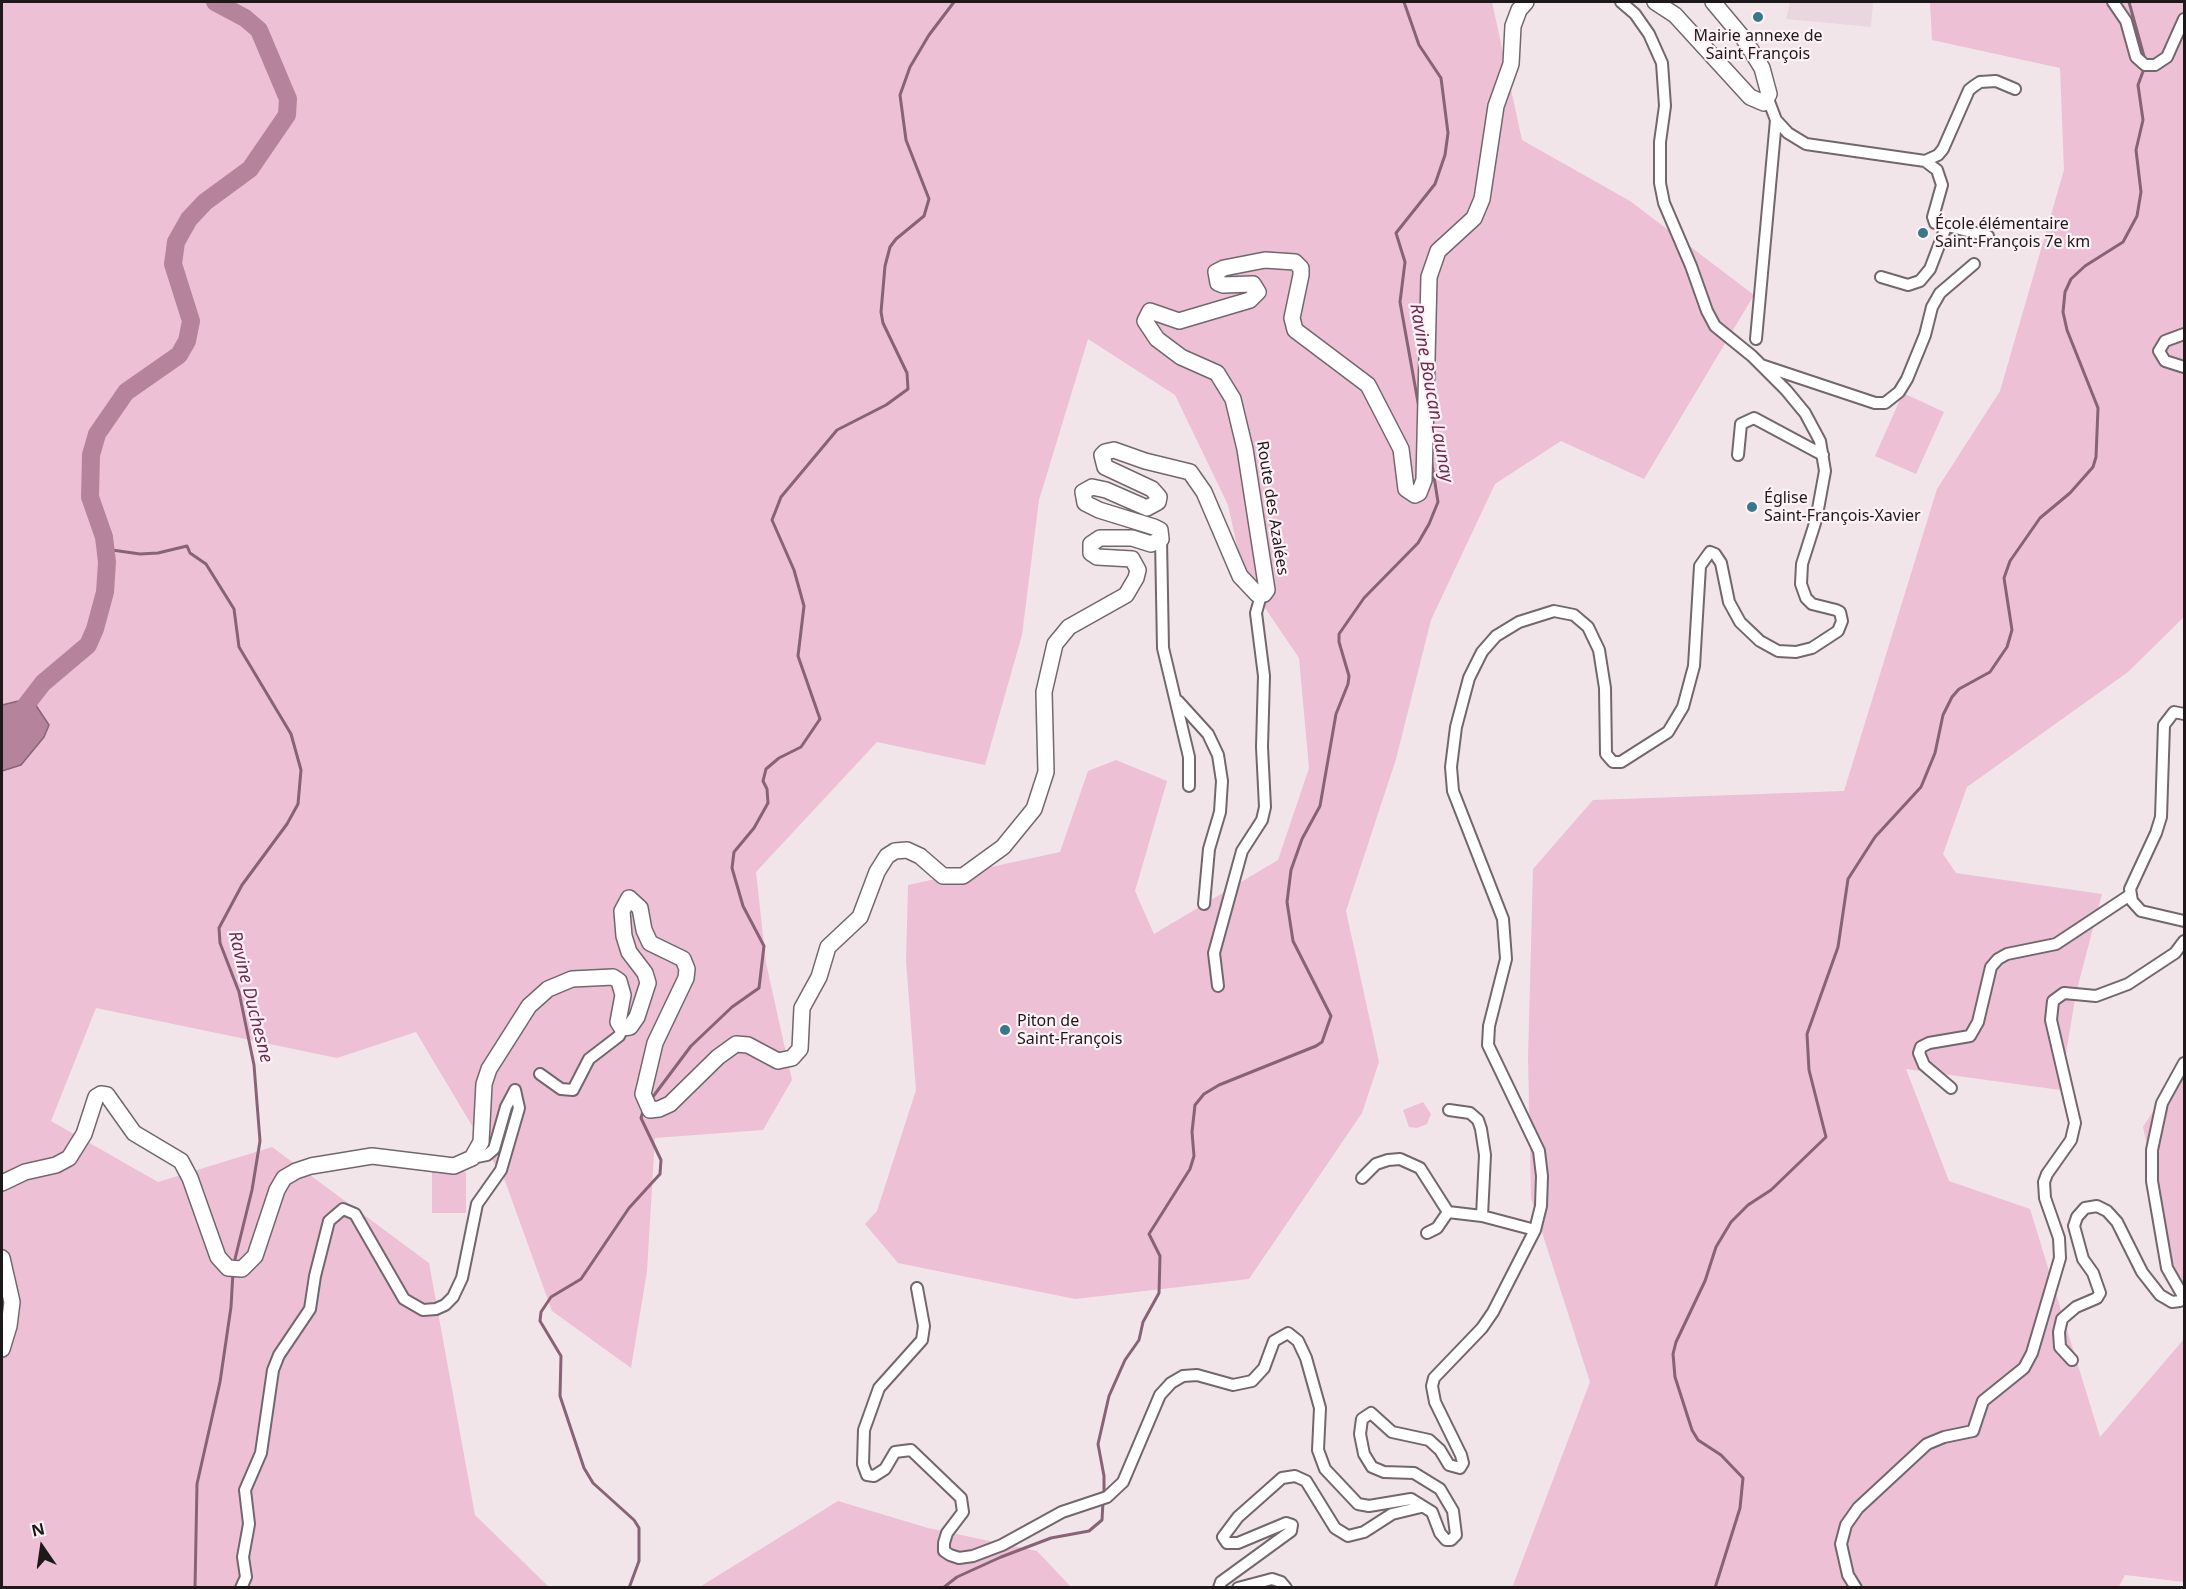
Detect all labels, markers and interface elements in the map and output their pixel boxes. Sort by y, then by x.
marker: Mairie annexe de Saint François [1751,10,1765,24]
place label: Mairie annexe de Saint François [1693,26,1823,64]
place label: École élémentaire Saint-François 7e km [1935,214,2090,252]
marker: École élémentaire Saint-François 7e km [1916,226,1930,240]
water label: Ravine Boucan Launay [1405,302,1457,484]
street label: Route des Azalées [1252,439,1292,577]
place label: Église Saint-François-Xavier [1764,488,1921,526]
marker: Église Saint-François-Xavier [1745,500,1759,514]
water label: Ravine Duchesne [223,929,277,1065]
place label: Piton de Saint-François [1017,1011,1122,1049]
marker: Piton de Saint-François [998,1023,1012,1037]
north arrow [12,1517,72,1577]
text: N [29,1517,47,1542]

